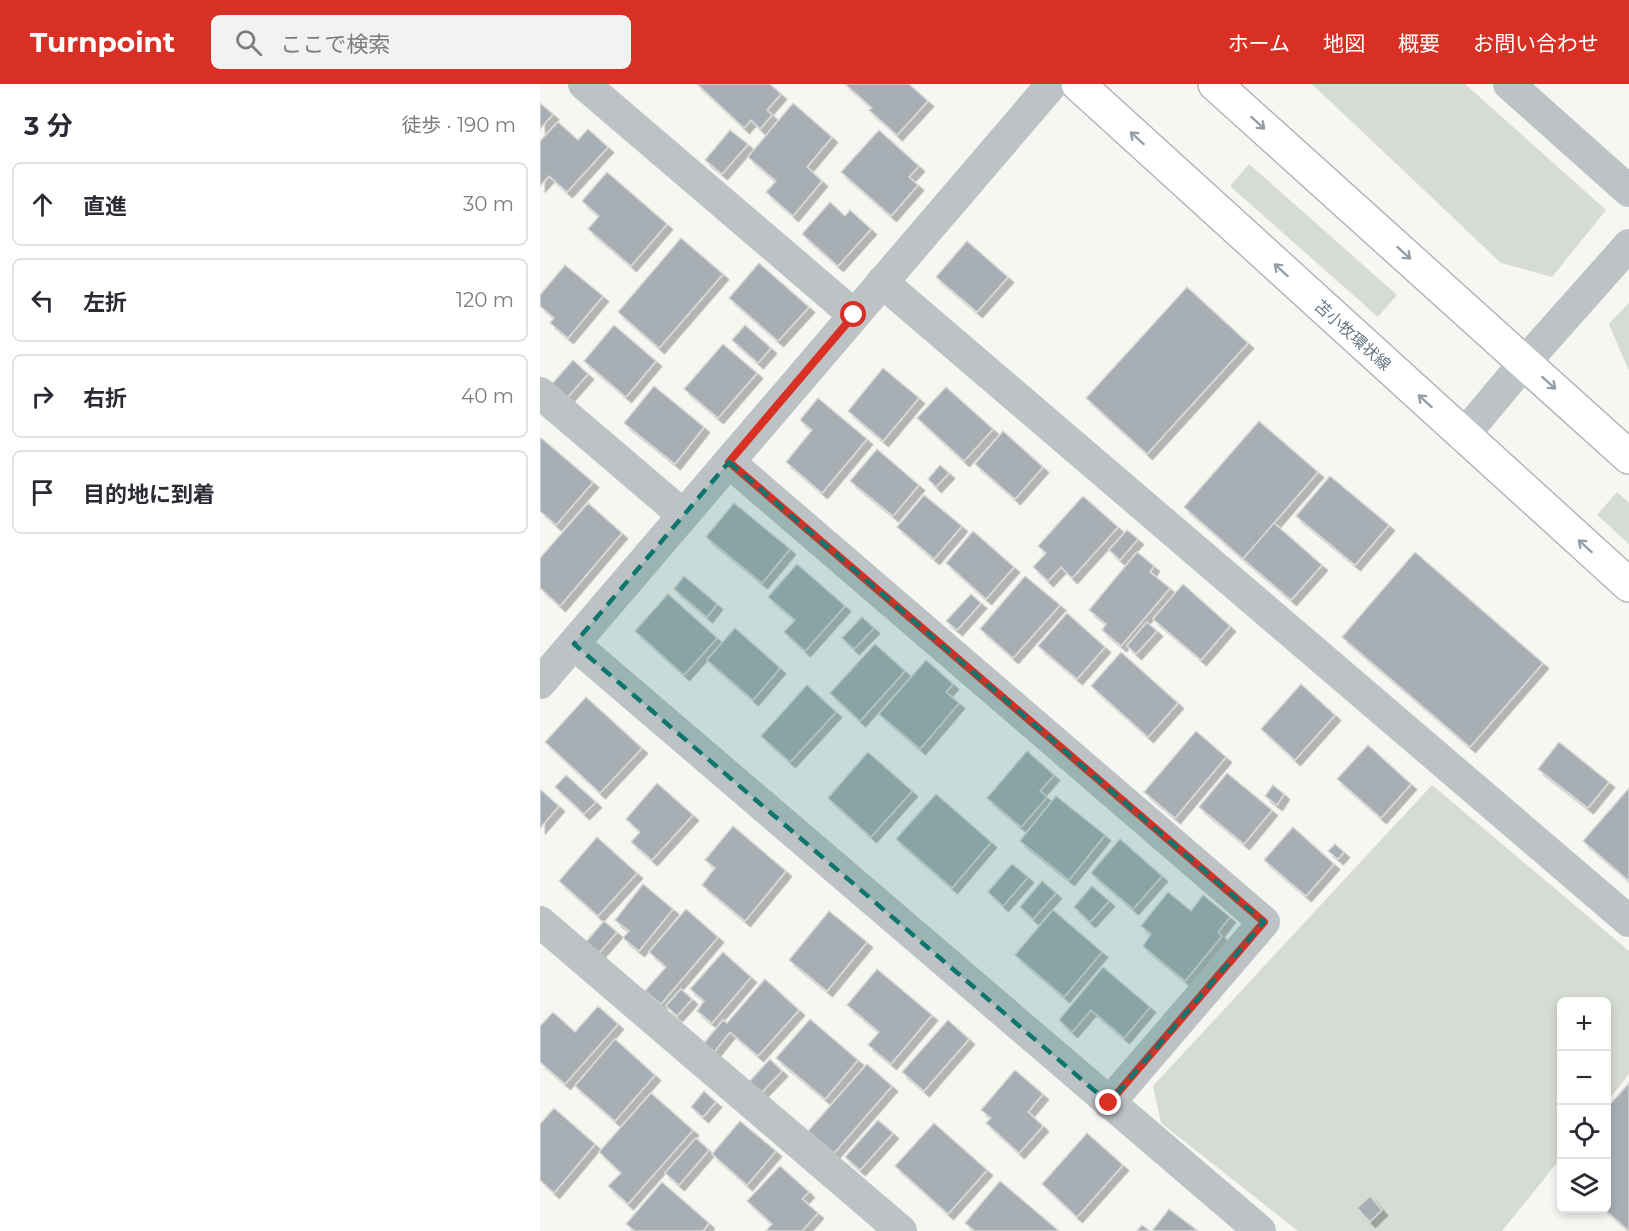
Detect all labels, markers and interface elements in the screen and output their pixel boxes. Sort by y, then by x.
search box [211,15,631,69]
text: Turnpoint [30,25,175,59]
icon: search [232,26,265,59]
text: ここで検索 [280,31,390,58]
text: ホーム [1228,31,1290,56]
text: 地図 [1323,31,1365,56]
text: 概要 [1398,31,1440,56]
text: お問い合わせ [1473,31,1599,56]
text: 3 分 [24,110,73,142]
text: 徒歩 · 190 m [401,113,516,137]
one-way arrow [1250,116,1265,130]
one-way arrow [1130,131,1145,145]
icon: ahead [26,188,59,221]
text: 30 m [463,192,514,216]
text: 直進 [83,193,127,220]
one-way arrow [1396,246,1411,260]
one-way arrow [1274,263,1289,277]
icon: left [26,284,59,317]
text: 120 m [456,288,514,312]
text: 左折 [83,289,127,316]
street label: 苫小牧環状線 [1311,296,1395,375]
route start [840,301,866,327]
one-way arrow [1541,376,1556,390]
icon: right [26,380,59,413]
text: 40 m [461,384,514,408]
text: 右折 [83,385,127,412]
one-way arrow [1418,394,1433,408]
icon: arrive [26,476,59,509]
text: 目的地に到着 [83,481,215,508]
one-way arrow [1578,539,1593,553]
map controls [1557,997,1611,1213]
button: + [1557,997,1611,1051]
button: − [1557,1051,1611,1105]
route end [1095,1089,1121,1115]
button: locate [1557,1105,1611,1159]
button: layers [1557,1159,1611,1213]

